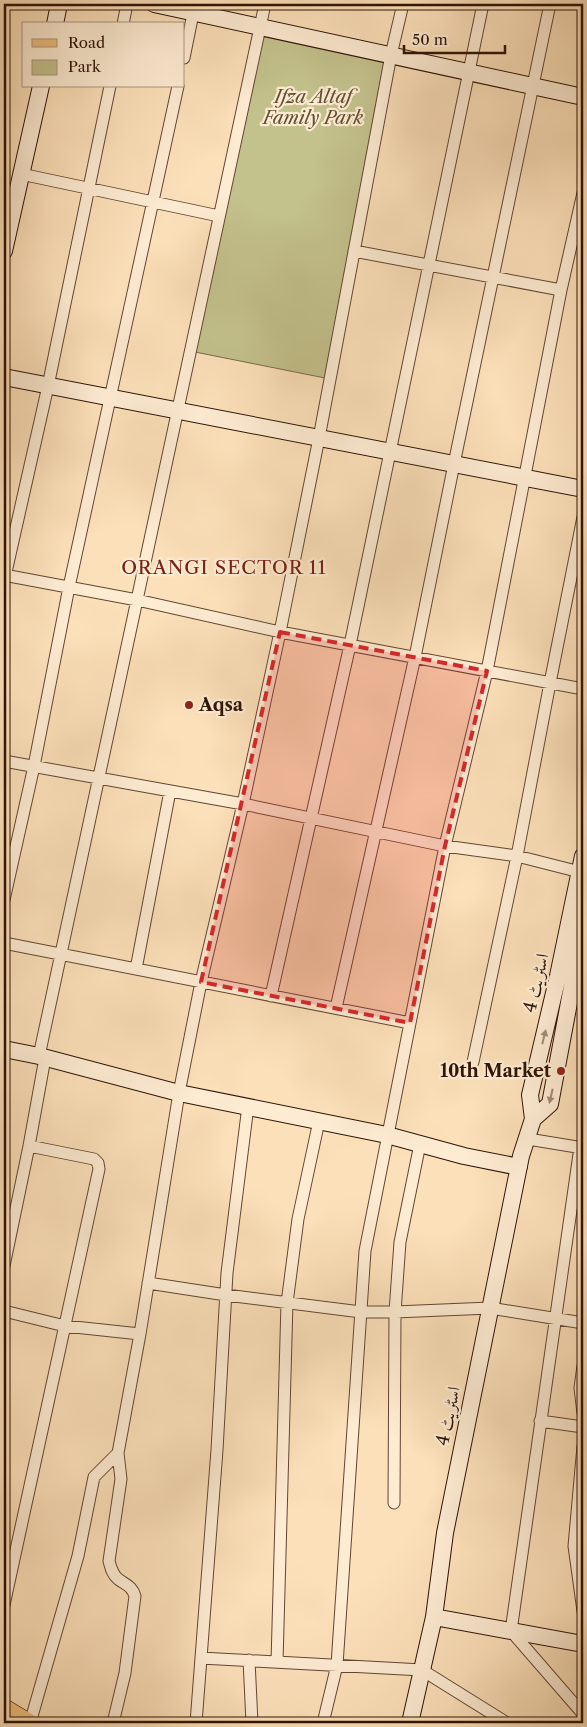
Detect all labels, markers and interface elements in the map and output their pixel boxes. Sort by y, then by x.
legend [22,22,185,88]
scale bar [404,22,506,54]
text: 50 m [412,30,448,49]
text: Road [68,33,105,52]
text: Park [68,57,102,76]
park label: Ifza Altaf Family Park [261,86,364,129]
district label: ORANGI SECTOR 11 [121,556,327,579]
place label: Aqsa [198,694,244,716]
marker: Aqsa [183,699,195,711]
street label: اسٹریٹ 4 [519,951,554,1015]
one-way arrow [540,1030,548,1045]
place label: 10th Market [440,1060,552,1082]
marker: 10th Market [555,1065,567,1077]
one-way arrow [547,1089,555,1104]
street label: اسٹریٹ 4 [431,1384,466,1448]

